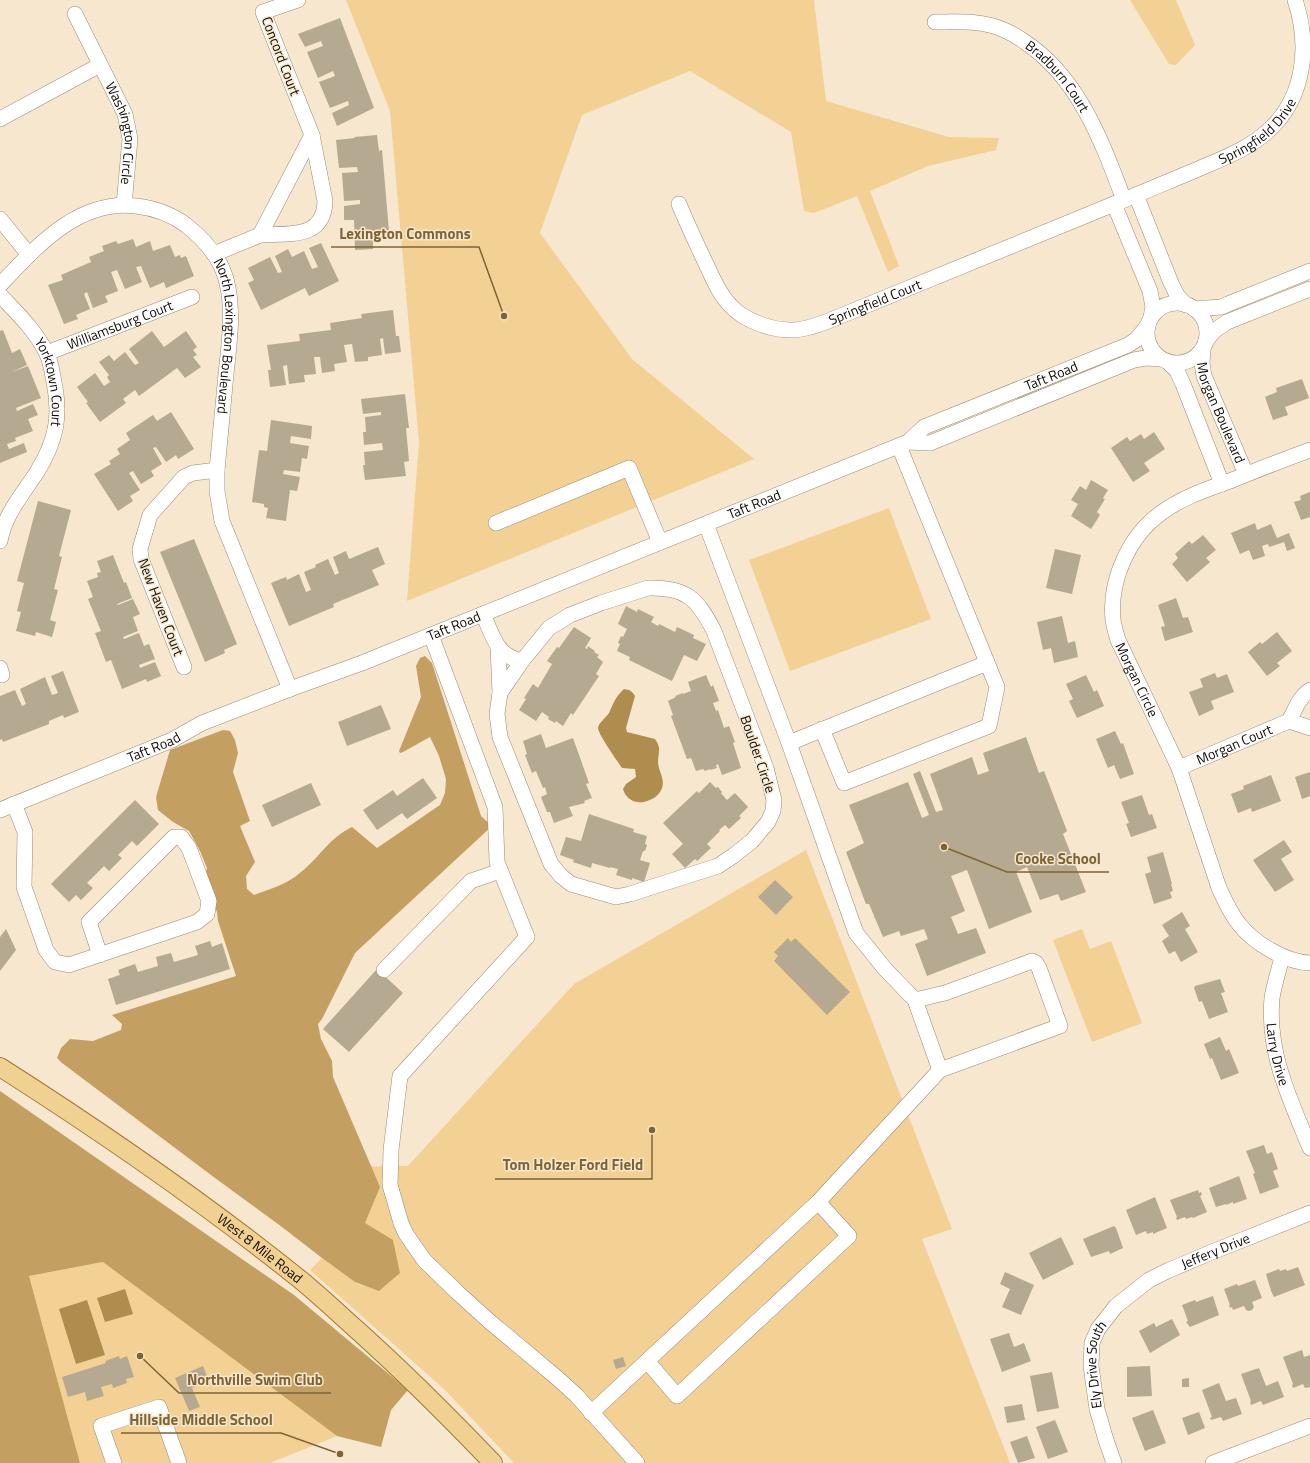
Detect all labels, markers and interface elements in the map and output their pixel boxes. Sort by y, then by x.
street label: Concord Court [257,13,306,98]
street label: Bradburn Court [1021,35,1095,116]
street label: Washington Circle [101,78,141,185]
street label: Springfield Drive [1215,94,1301,169]
callout: Lexington Commons [331,220,479,247]
text: Lexington Commons [339,222,471,245]
street label: North Lexington Boulevard [209,254,242,415]
street label: Springfield Court [825,273,924,330]
street label: Williamsburg Court [63,294,176,354]
street label: Yorktown Court [30,333,68,428]
street label: Taft Road [1021,355,1081,396]
street label: Morgan Boulevard [1192,360,1251,466]
street label: Taft Road [724,484,784,524]
street label: New Haven Court [133,555,190,659]
street label: Taft Road [424,605,483,646]
street label: Morgan Circle [1111,639,1164,720]
street label: Boulder Circle [735,712,782,795]
street label: Morgan Court [1193,718,1275,769]
street label: Taft Road [124,726,184,767]
callout: Cooke School [1007,845,1109,872]
text: Cooke School [1015,847,1101,870]
street label: Larry Drive [1262,1022,1295,1088]
callout: Tom Holzer Ford Field [495,1152,652,1179]
text: Tom Holzer Ford Field [503,1153,643,1176]
street label: West 8 Mile Road [213,1208,308,1288]
street label: Jeffery Drive [1177,1227,1253,1274]
street label: Ely Drive South [1080,1316,1111,1410]
callout: Northville Swim Club [179,1366,331,1393]
text: Northville Swim Club [187,1368,323,1391]
callout: Hillside Middle School [121,1406,281,1433]
text: Hillside Middle School [129,1408,273,1431]

